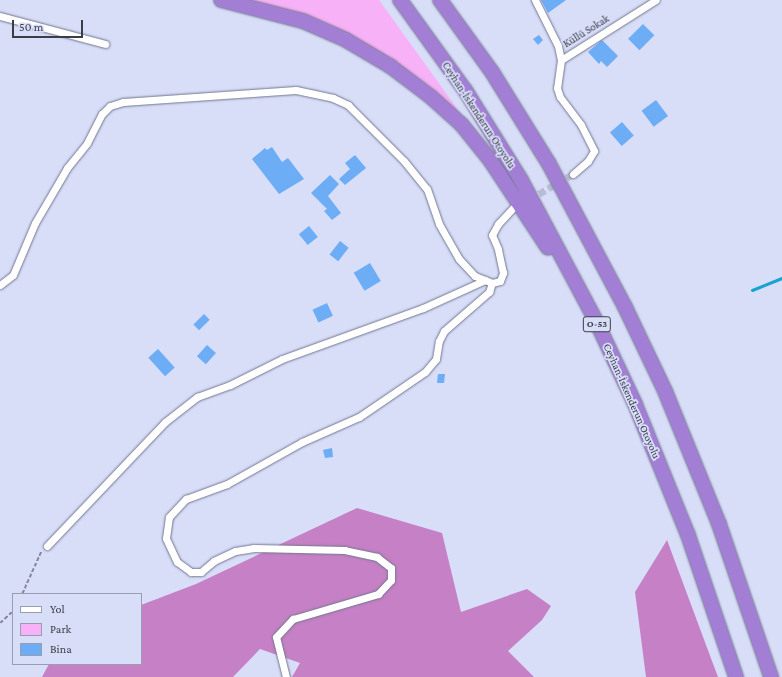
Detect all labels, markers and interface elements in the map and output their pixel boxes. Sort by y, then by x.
scale bar [14,12,85,38]
street label: Küllü Sokak [561,12,611,50]
text: 50 m [19,20,43,34]
street label: Ceyhan-İskenderun Otoyolu [440,59,518,171]
road number: O-53 [582,316,612,332]
street label: Ceyhan-İskenderun Otoyolu [601,341,663,461]
legend [12,593,142,665]
text: Yol [50,602,65,616]
text: Park [50,622,71,636]
text: Bina [50,642,72,656]

